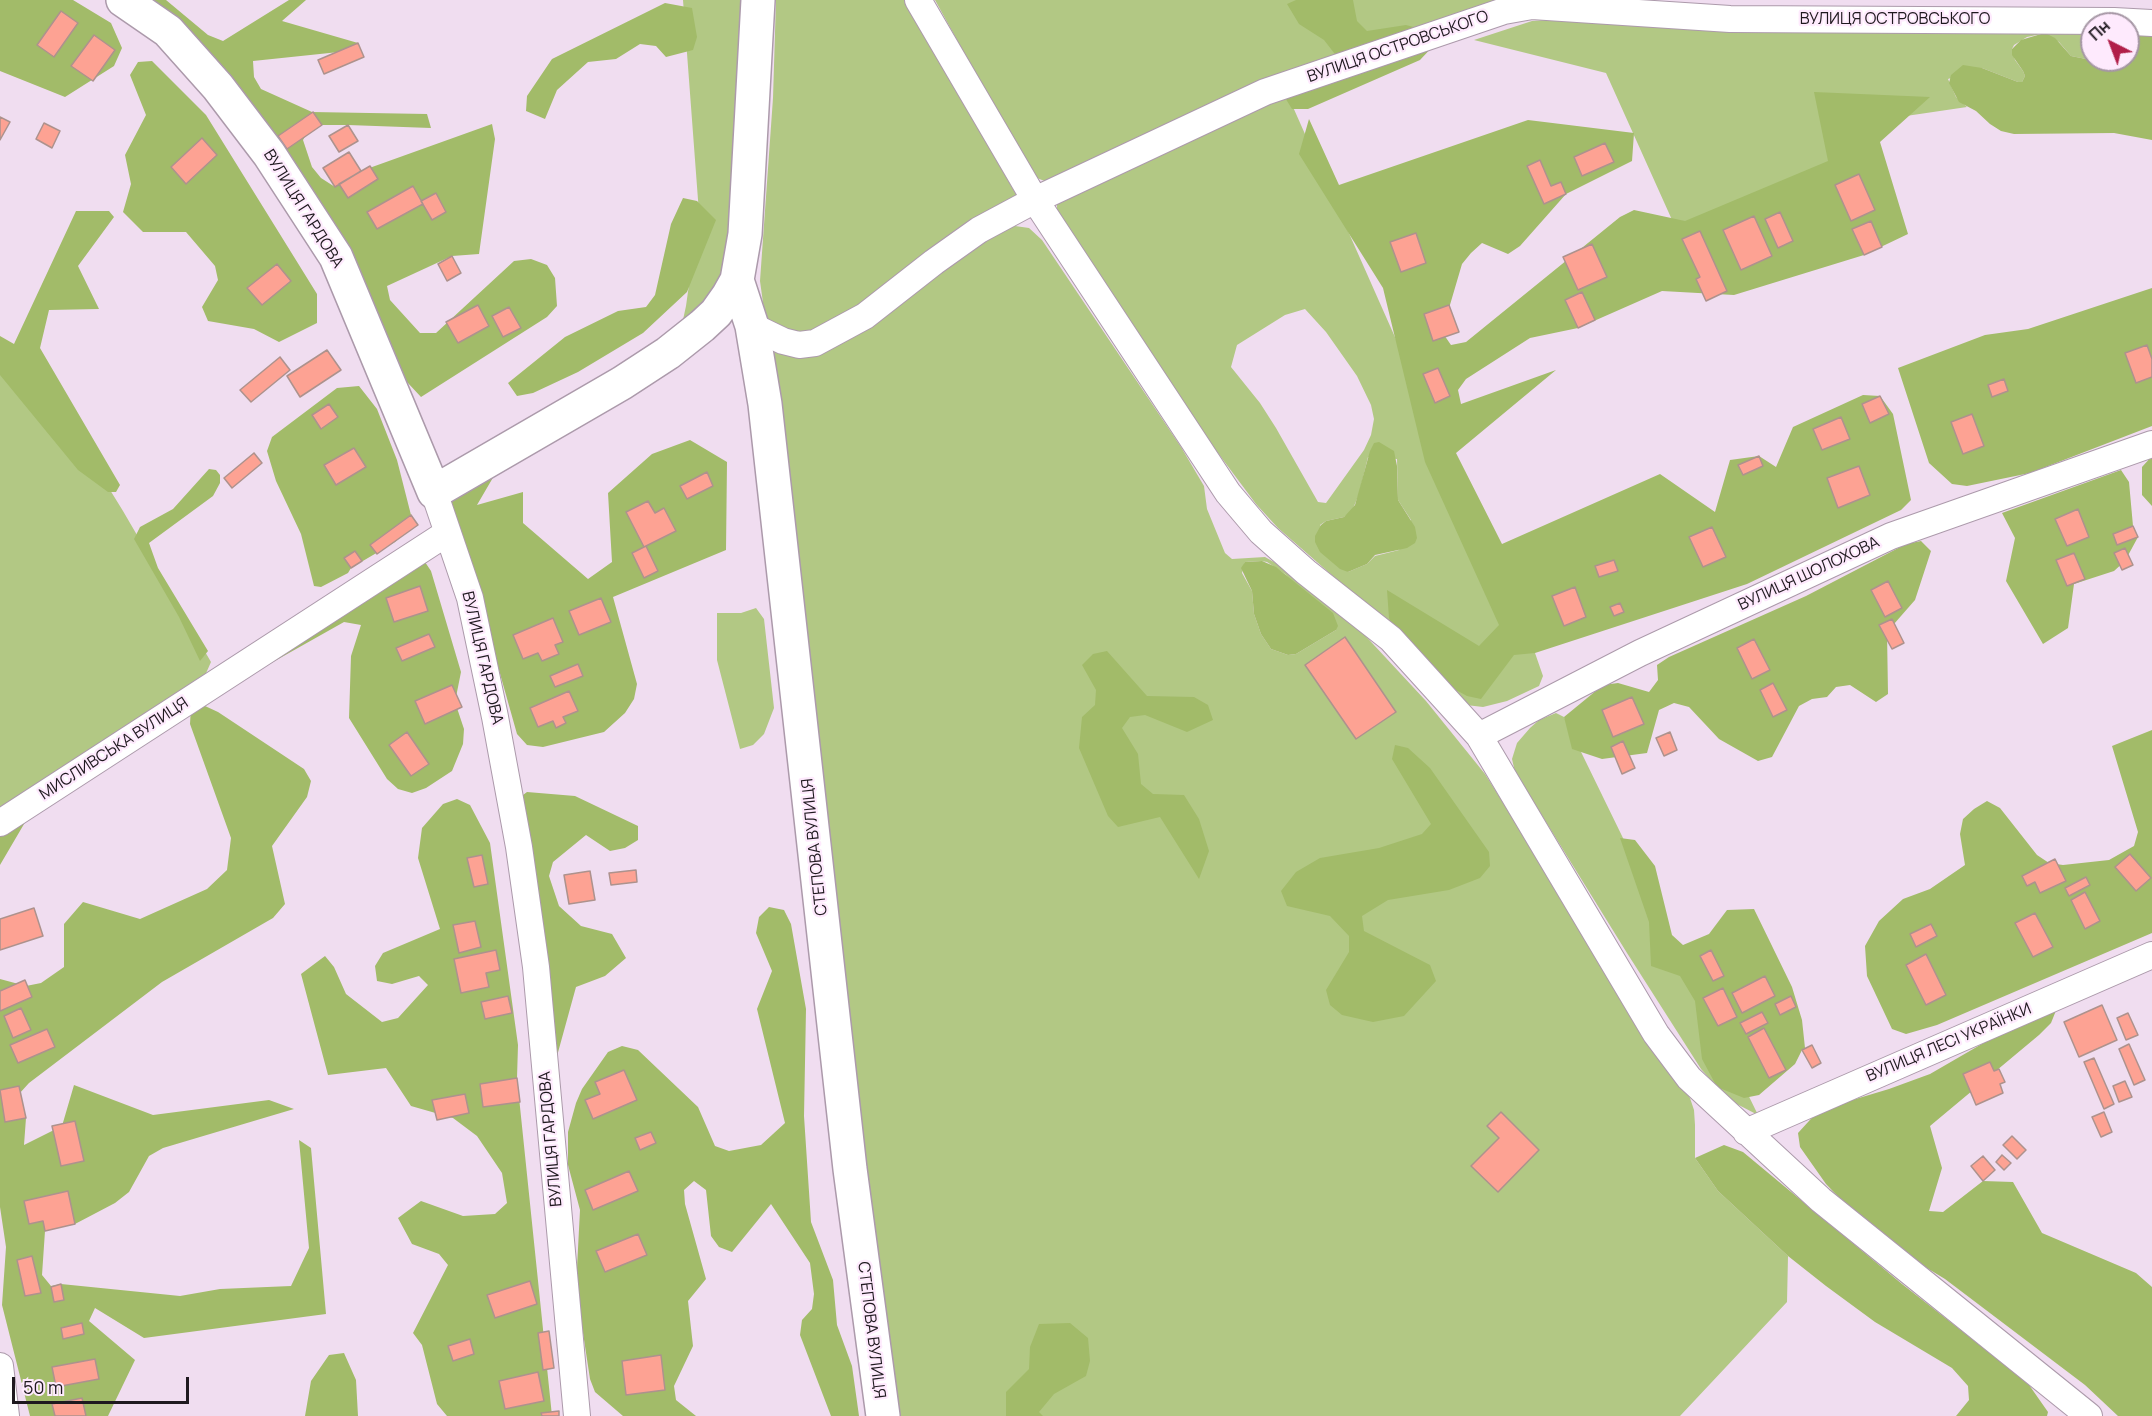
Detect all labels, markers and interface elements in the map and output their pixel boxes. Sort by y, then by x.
street label: ВУЛИЦЯ ОСТРОВСЬКОГО [1305,7,1491,87]
street label: ВУЛИЦЯ ОСТРОВСЬКОГО [1800,10,1990,30]
north arrow [2080,12,2140,72]
text: Пн [2084,15,2115,45]
street label: ВУЛИЦЯ ГАРДОВА [259,146,347,272]
street label: ВУЛИЦЯ ШОЛОХОВА [1735,533,1883,615]
street label: ВУЛИЦЯ ГАРДОВА [457,590,507,726]
street label: МИСЛИВСЬКА ВУЛИЦЯ [36,694,192,804]
street label: СТЕПОВА ВУЛИЦЯ [798,777,832,917]
street label: ВУЛИЦЯ ЛЕСІ УКРАЇНКИ [1864,1000,2034,1086]
street label: ВУЛИЦЯ ГАРДОВА [536,1070,566,1208]
street label: СТЕПОВА ВУЛИЦЯ [853,1260,889,1400]
scale bar [15,1365,192,1403]
text: 50 m [23,1375,63,1399]

